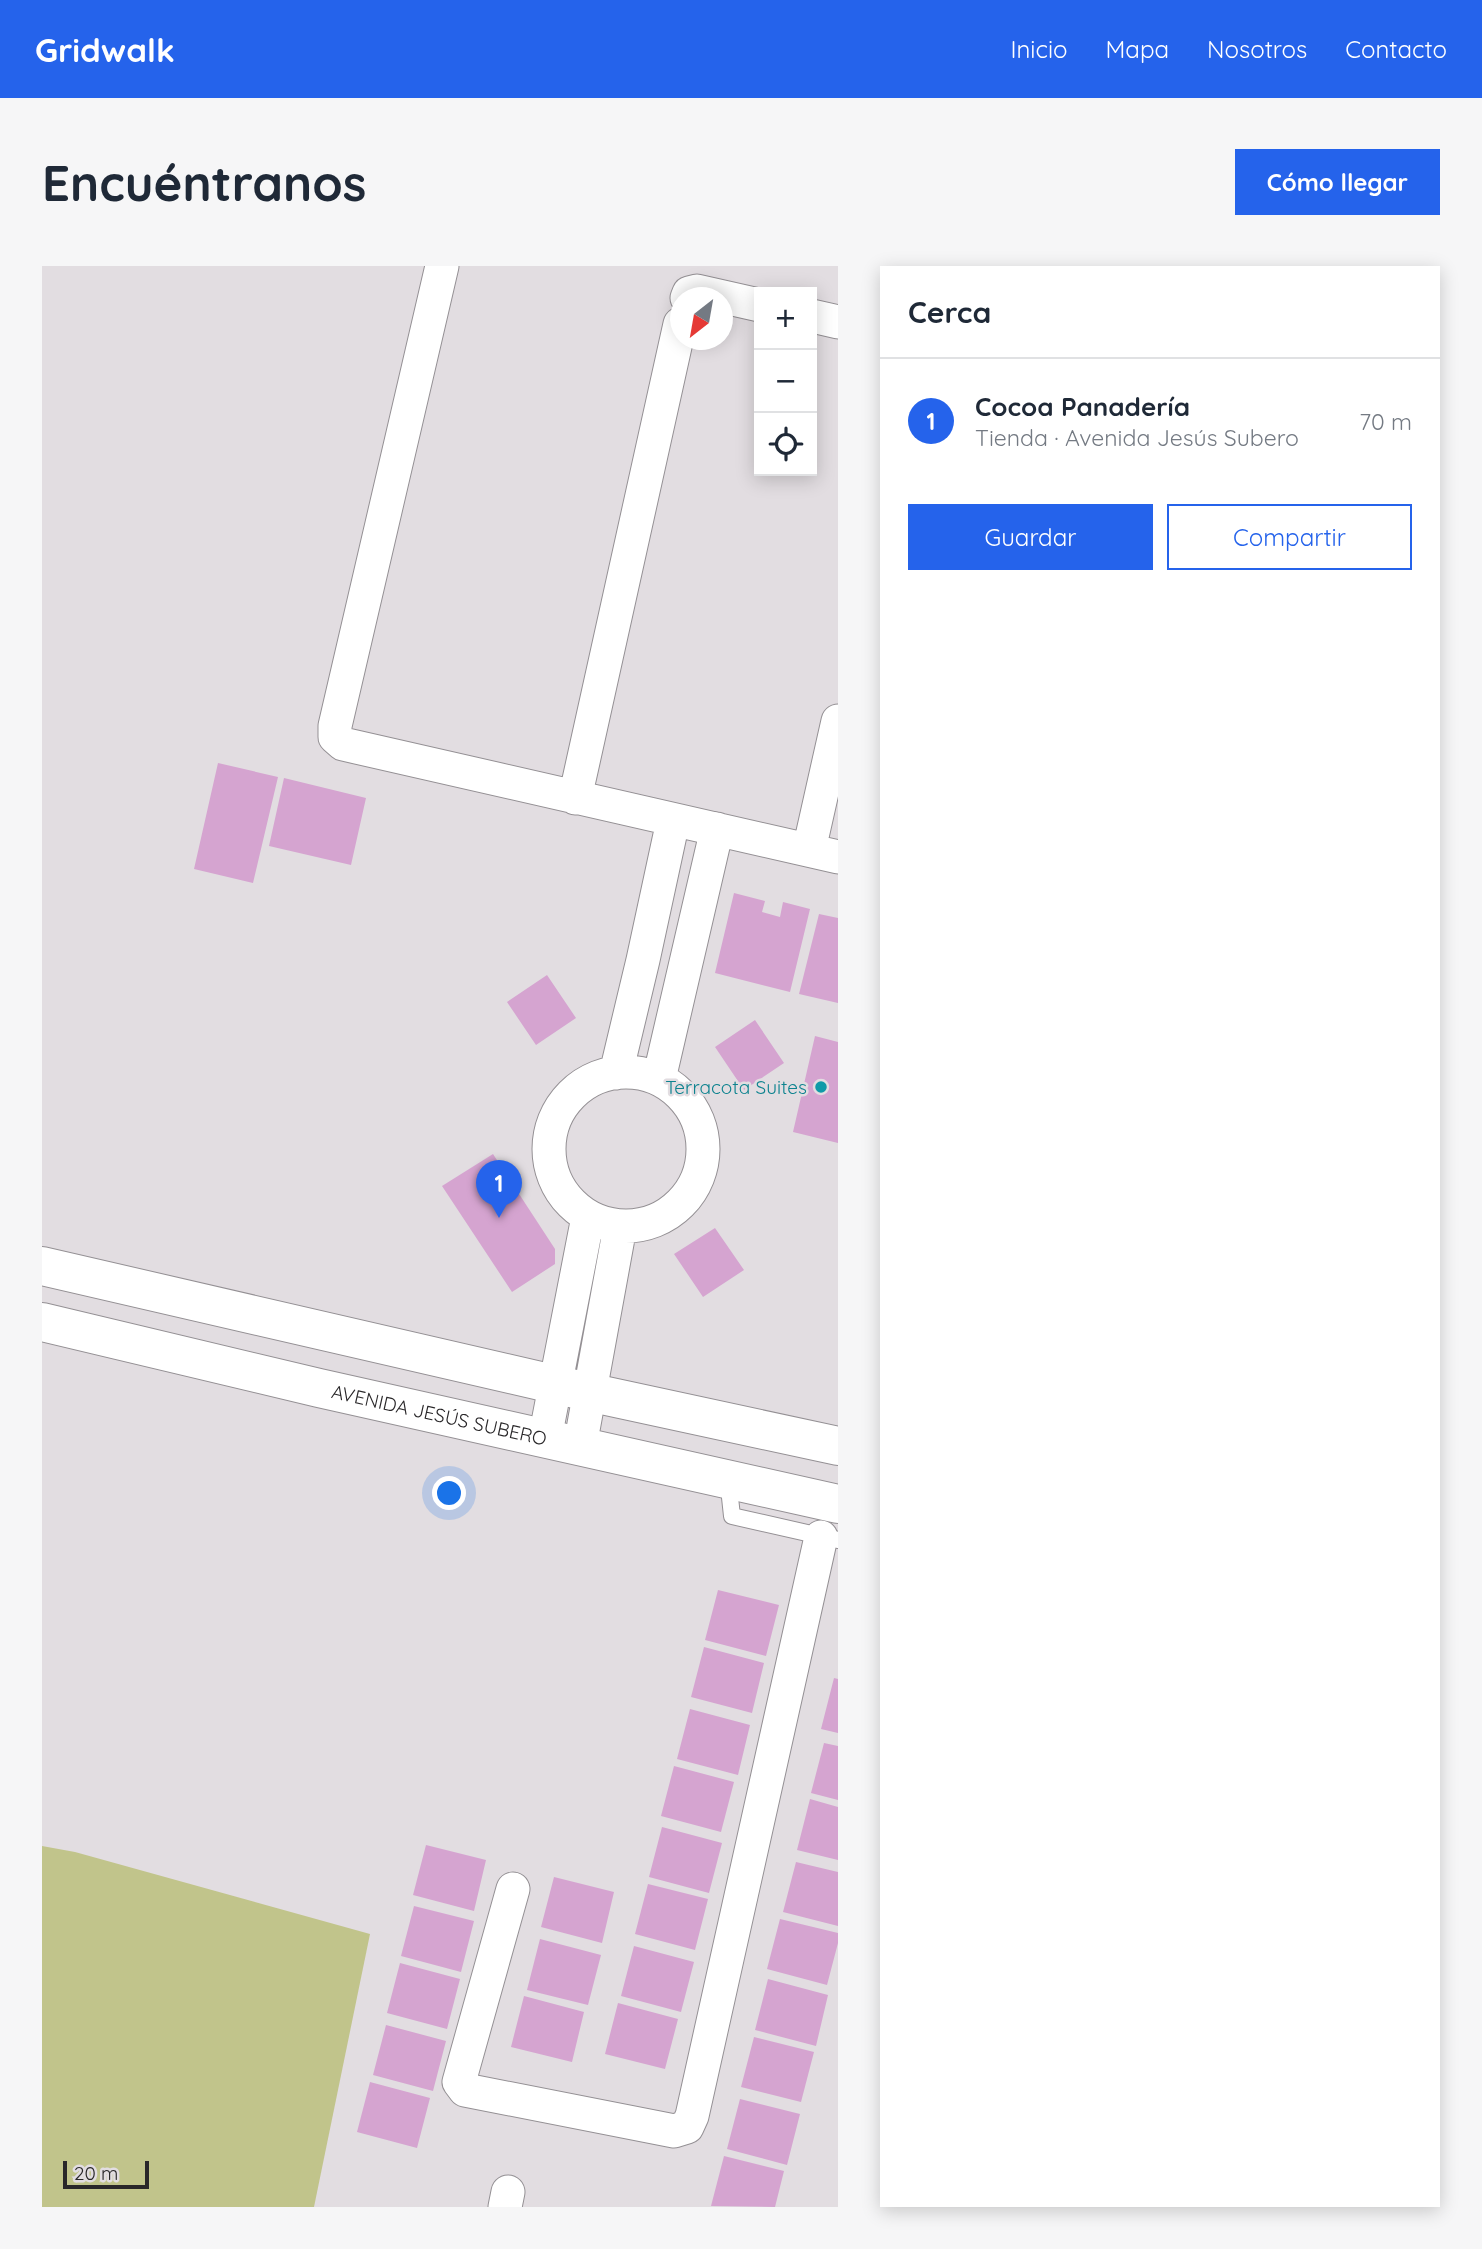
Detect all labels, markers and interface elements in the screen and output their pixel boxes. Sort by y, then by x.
text: Gridwalk [35,29,175,70]
text: Inicio [1010,34,1068,64]
text: Mapa [1106,34,1169,64]
text: Nosotros [1207,34,1307,64]
text: Contacto [1345,34,1447,64]
button: Cómo llegar [1235,149,1440,215]
text: Encuéntranos [42,152,366,213]
north arrow [670,287,733,350]
map controls [754,287,817,476]
button: + [754,287,817,350]
text: Cerca [908,293,991,331]
button: − [754,350,817,413]
text: Cocoa Panadería [975,390,1190,423]
text: 1 [927,407,935,436]
text: 70 m [1359,407,1412,436]
button: locate [754,413,817,476]
text: Tienda · Avenida Jesús Subero [975,423,1299,452]
button: Guardar [908,504,1153,570]
button: Compartir [1167,504,1412,570]
place label: Terracota Suites [665,1075,807,1099]
marker: Terracota Suites [813,1079,829,1095]
pin: 1 [476,1160,522,1218]
street label: AVENIDA JESÚS SUBERO [329,1379,549,1451]
your location [432,1476,466,1510]
scale bar [63,2158,149,2190]
text: 20 m [74,2161,118,2185]

